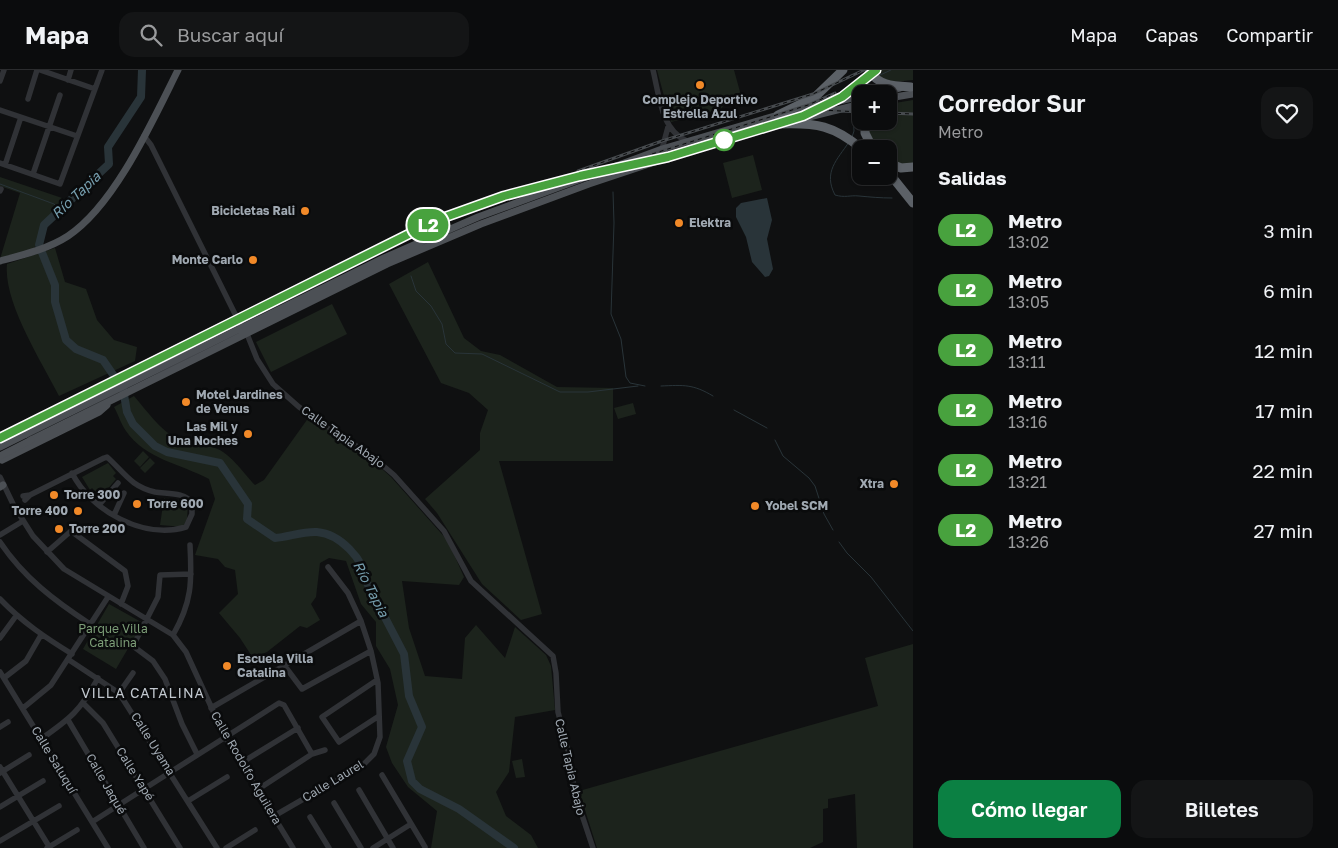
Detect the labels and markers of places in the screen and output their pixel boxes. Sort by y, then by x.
marker: Complejo Deportivo Estrella Azul [694,79,706,91]
place label: Complejo Deportivo Estrella Azul [642,92,758,121]
unlabelled marker [713,129,735,151]
place label: Bicicletas Rali [211,203,295,218]
marker: Bicicletas Rali [299,205,311,217]
place label: Elektra [689,215,731,230]
marker: Elektra [673,217,685,229]
place label: Monte Carlo [172,252,243,267]
marker: Monte Carlo [247,254,259,266]
place label: Motel Jardines de Venus [196,387,283,416]
marker: Motel Jardines de Venus [180,396,192,408]
place label: Las Mil y Una Noches [168,419,239,448]
marker: Las Mil y Una Noches [242,428,254,440]
place label: Xtra [859,476,884,491]
marker: Xtra [888,478,900,490]
place label: Torre 300 [64,487,120,502]
marker: Torre 300 [48,489,60,501]
place label: Torre 600 [147,496,204,511]
marker: Torre 600 [131,498,143,510]
place label: Yobel SCM [765,498,828,513]
marker: Yobel SCM [749,500,761,512]
place label: Torre 400 [12,503,68,518]
marker: Torre 400 [72,505,84,517]
place label: Torre 200 [69,521,125,536]
marker: Torre 200 [53,523,65,535]
place label: Escuela Villa Catalina [237,651,313,680]
marker: Escuela Villa Catalina [221,660,233,672]

